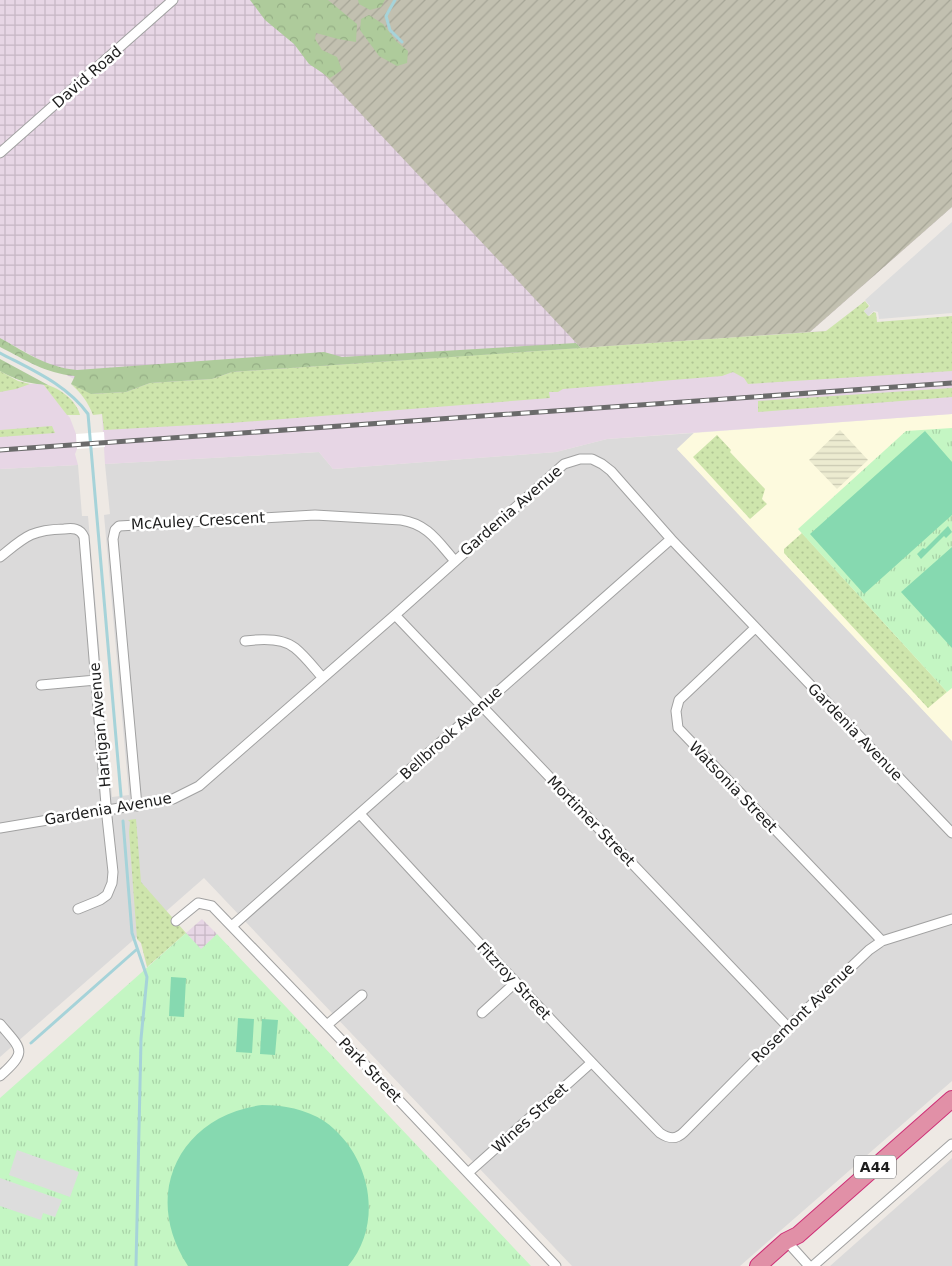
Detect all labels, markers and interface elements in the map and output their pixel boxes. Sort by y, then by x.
street label: David Road [49,42,125,112]
street label: Gardenia Avenue [456,462,566,560]
street label: McAuley Crescent [131,508,266,533]
street label: Hartigan Avenue [86,662,114,788]
street label: Gardenia Avenue [804,679,906,785]
street label: Bellbrook Avenue [396,683,506,783]
street label: Watsonia Street [685,738,781,836]
street label: Mortimer Street [543,772,639,870]
street label: Gardenia Avenue [43,789,173,829]
street label: Fitzroy Street [473,938,555,1024]
street label: Rosemont Avenue [748,959,858,1067]
street label: Park Street [335,1034,405,1106]
street label: Wines Street [488,1079,572,1157]
road number: A44 [854,1156,896,1178]

